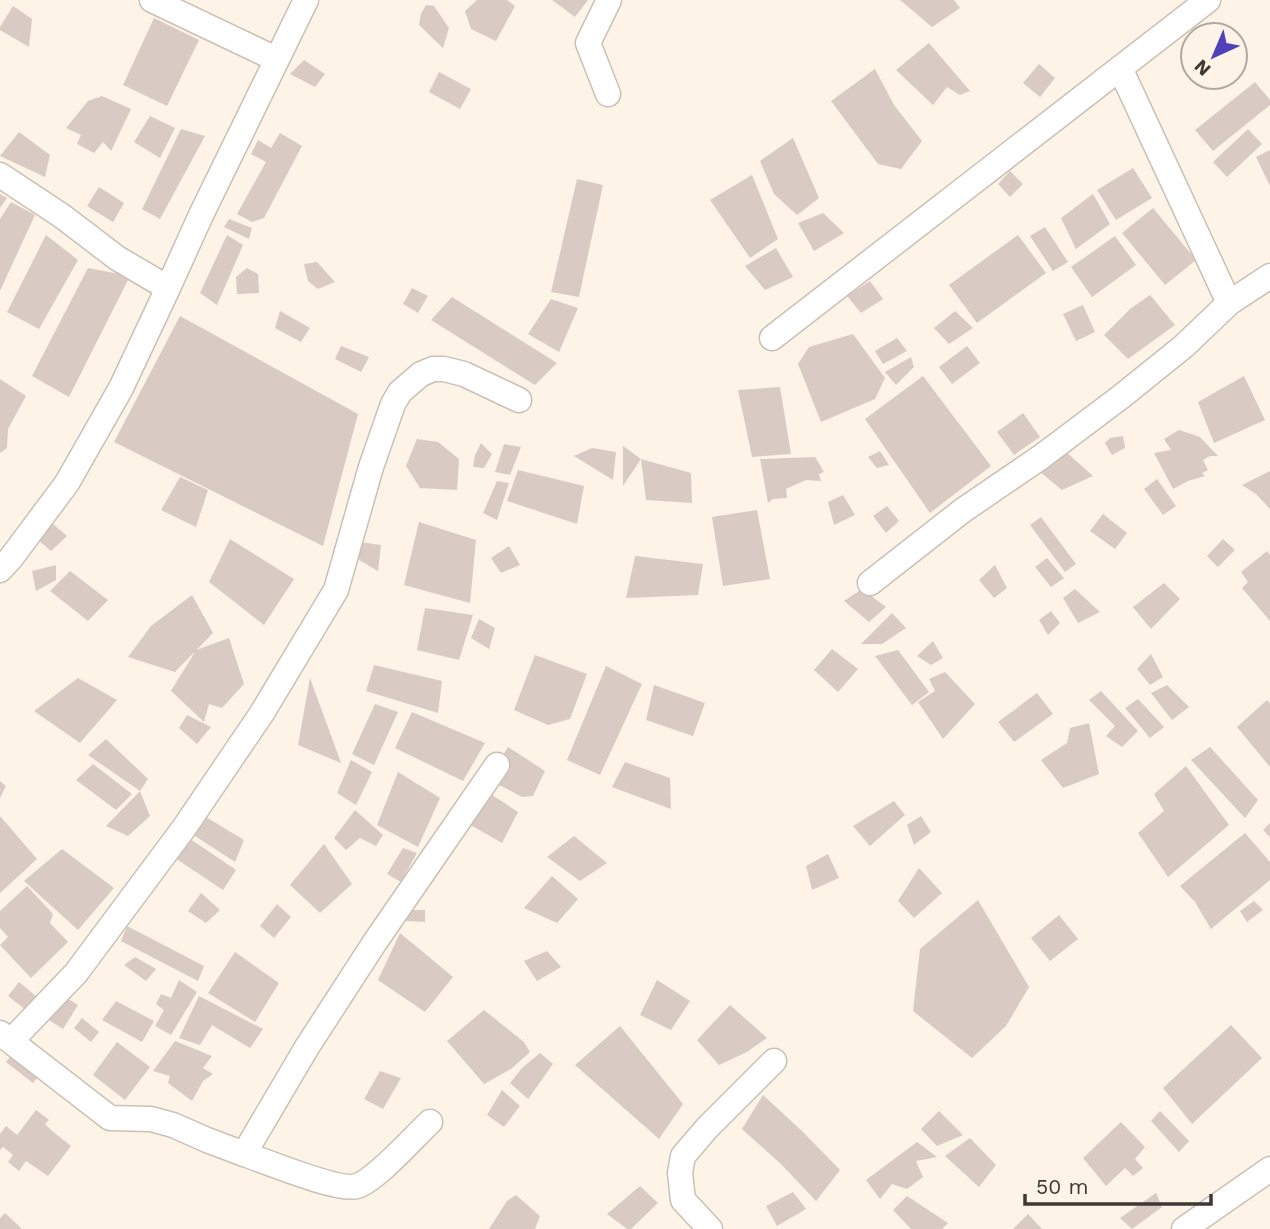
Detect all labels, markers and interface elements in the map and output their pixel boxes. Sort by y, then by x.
north arrow [1179,21,1249,91]
text: N [1189,55,1216,81]
scale bar [1025,1162,1210,1206]
text: 50 m [1036,1174,1088,1199]

